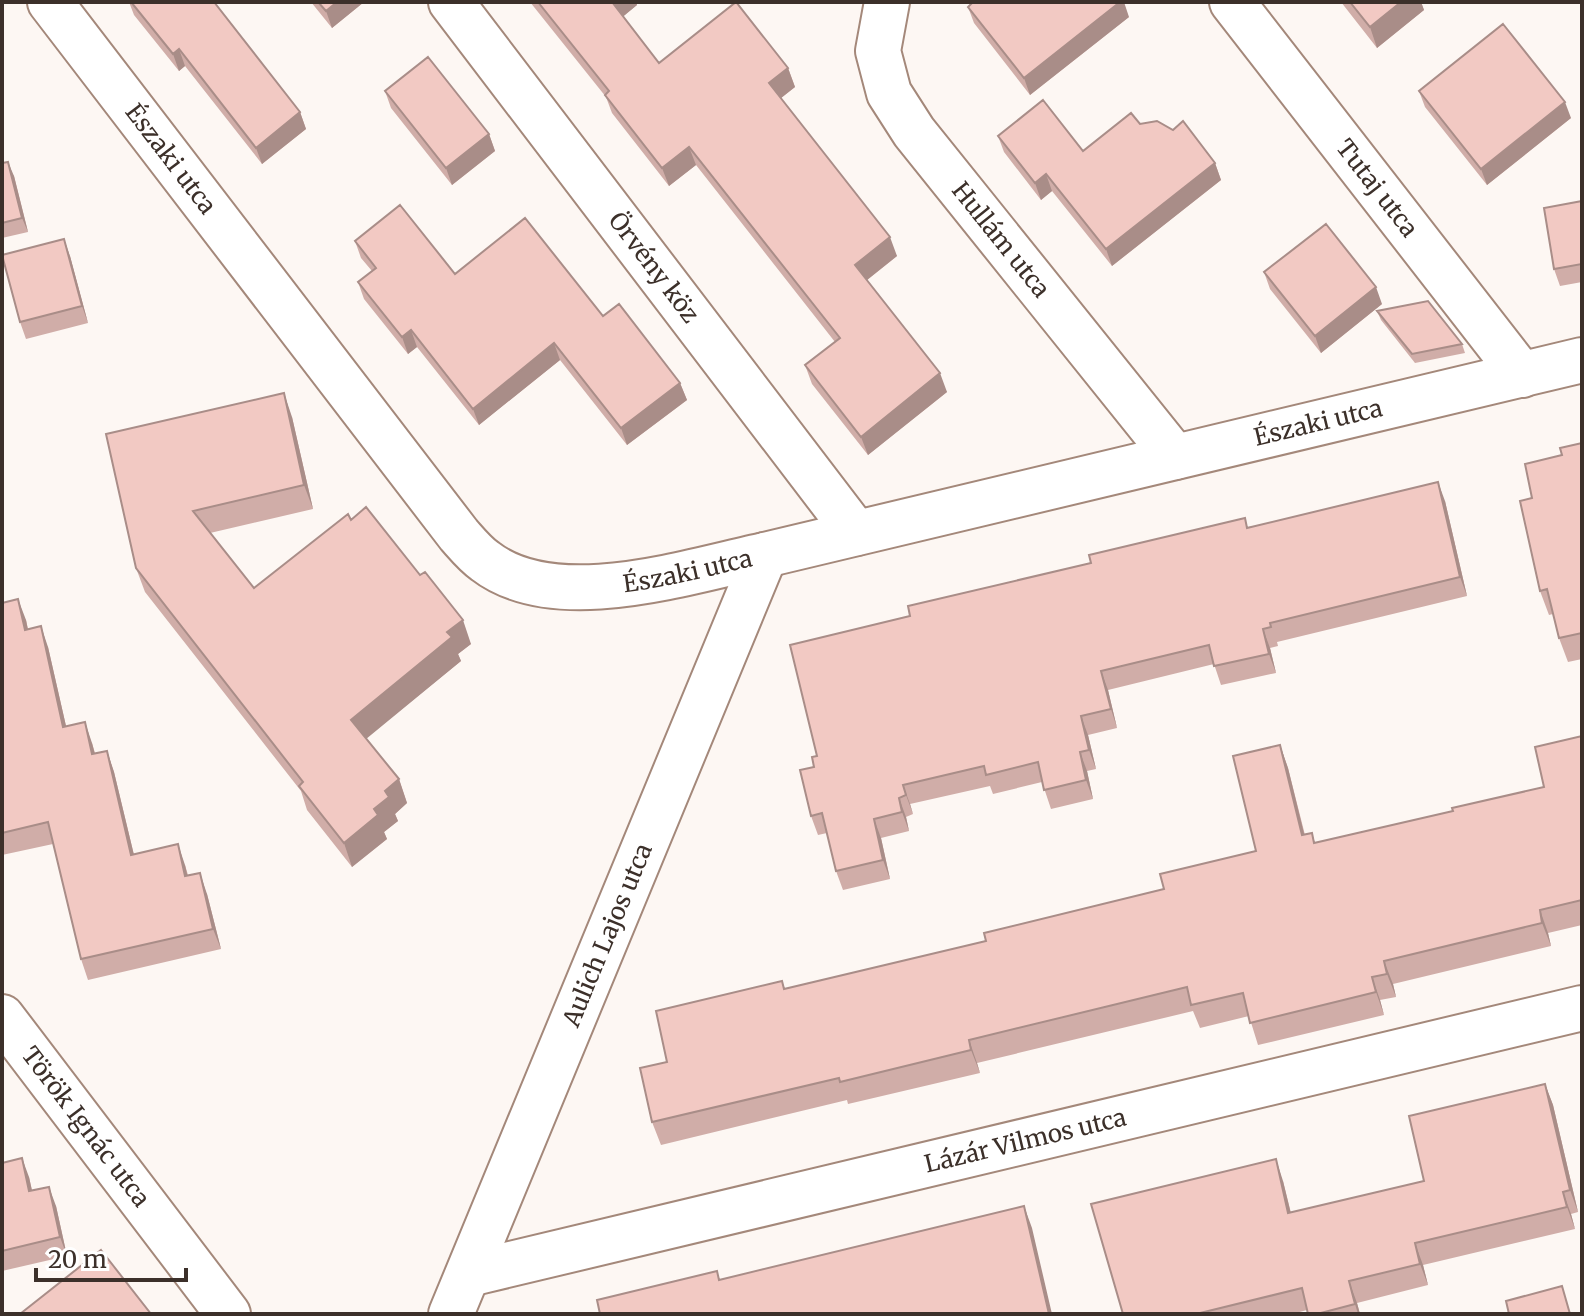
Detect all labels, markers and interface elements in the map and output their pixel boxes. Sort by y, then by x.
street label: Északi utca [119,97,223,220]
street label: Tutaj utca [1330,133,1425,243]
street label: Hullám utca [945,175,1057,304]
street label: Örvény köz [602,206,706,329]
street label: Északi utca [1250,392,1386,453]
street label: Északi utca [621,542,755,599]
street label: Aulich Lajos utca [555,839,659,1032]
street label: Török Ignác utca [15,1040,157,1213]
street label: Lázár Vilmos utca [921,1101,1129,1180]
scale bar [36,1232,186,1282]
text: 20 m [48,1244,107,1275]

